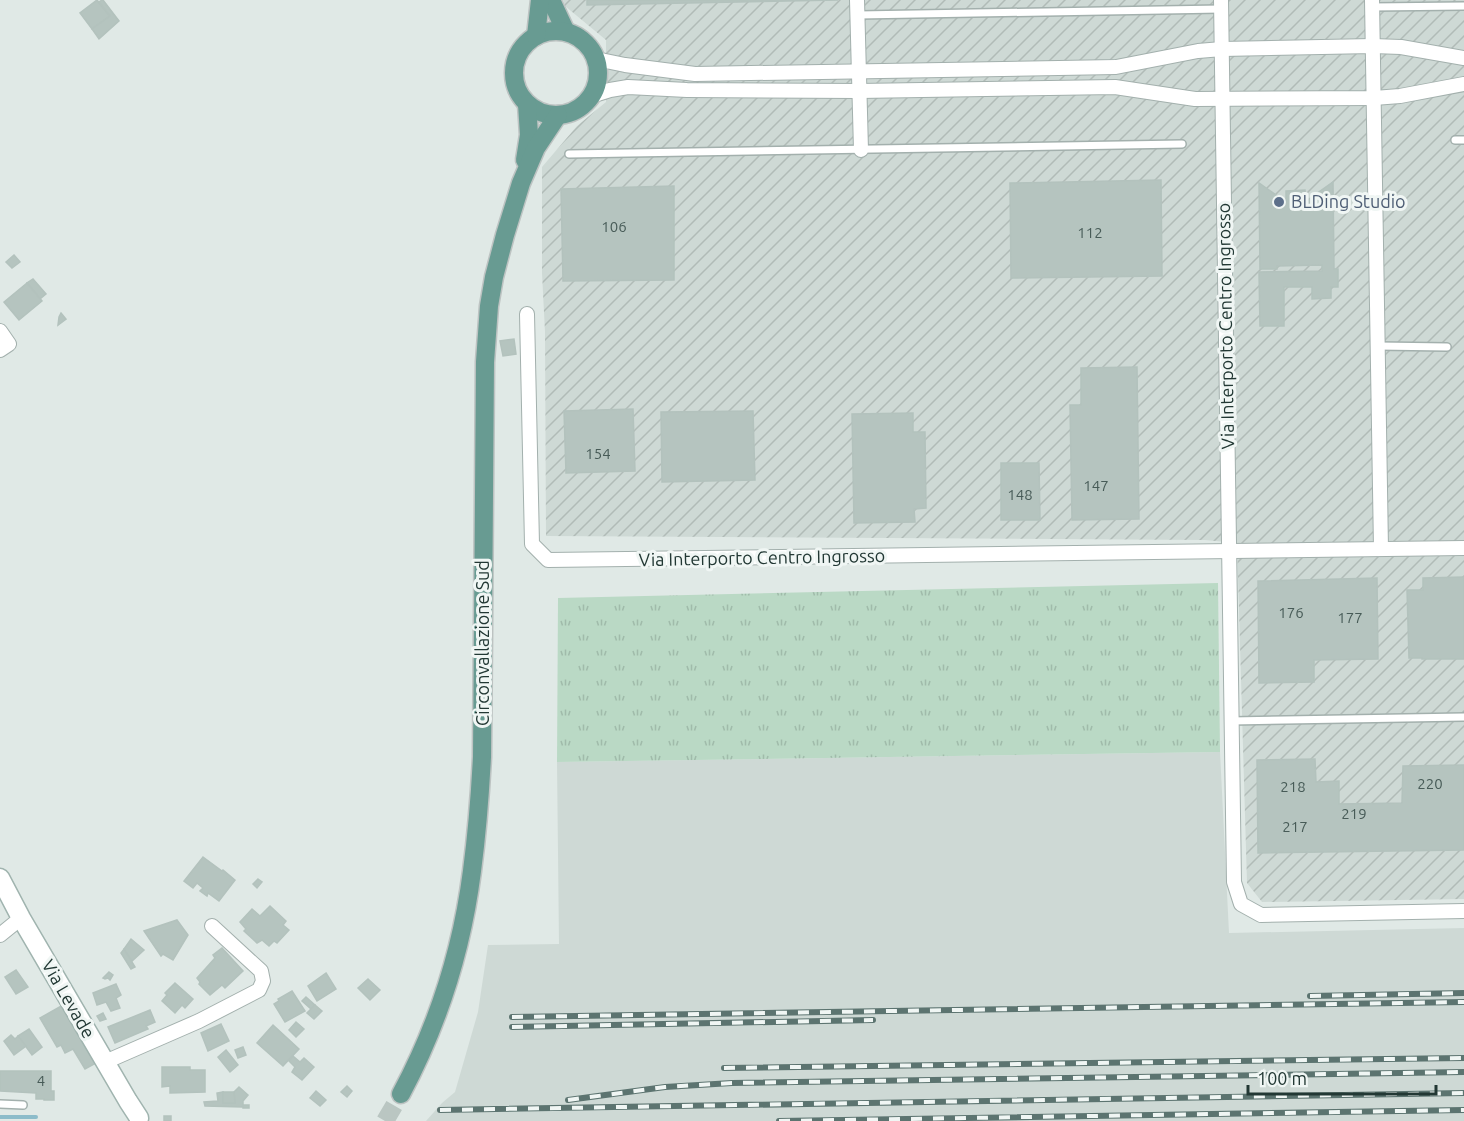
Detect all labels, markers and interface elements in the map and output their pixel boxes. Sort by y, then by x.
place label: BLDing Studio [1291,191,1406,211]
marker: BLDing Studio [1272,195,1286,209]
street label: Via Interporto Centro Ingrosso [1213,203,1237,449]
house number: 106 [601,218,627,235]
house number: 112 [1077,224,1103,241]
house number: 154 [585,445,611,462]
house number: 147 [1083,477,1109,494]
house number: 148 [1007,486,1033,503]
street label: Via Interporto Centro Ingrosso [639,545,885,569]
street label: Circonvallazione Sud [472,560,492,726]
house number: 176 [1278,604,1304,621]
house number: 177 [1337,609,1363,626]
house number: 220 [1417,775,1443,792]
house number: 218 [1280,778,1306,795]
house number: 219 [1341,805,1367,822]
house number: 217 [1282,818,1308,835]
street label: Via Levade [38,956,99,1041]
scale bar [1248,1058,1436,1096]
text: 100 m [1257,1068,1307,1088]
house number: 4 [37,1072,45,1089]

